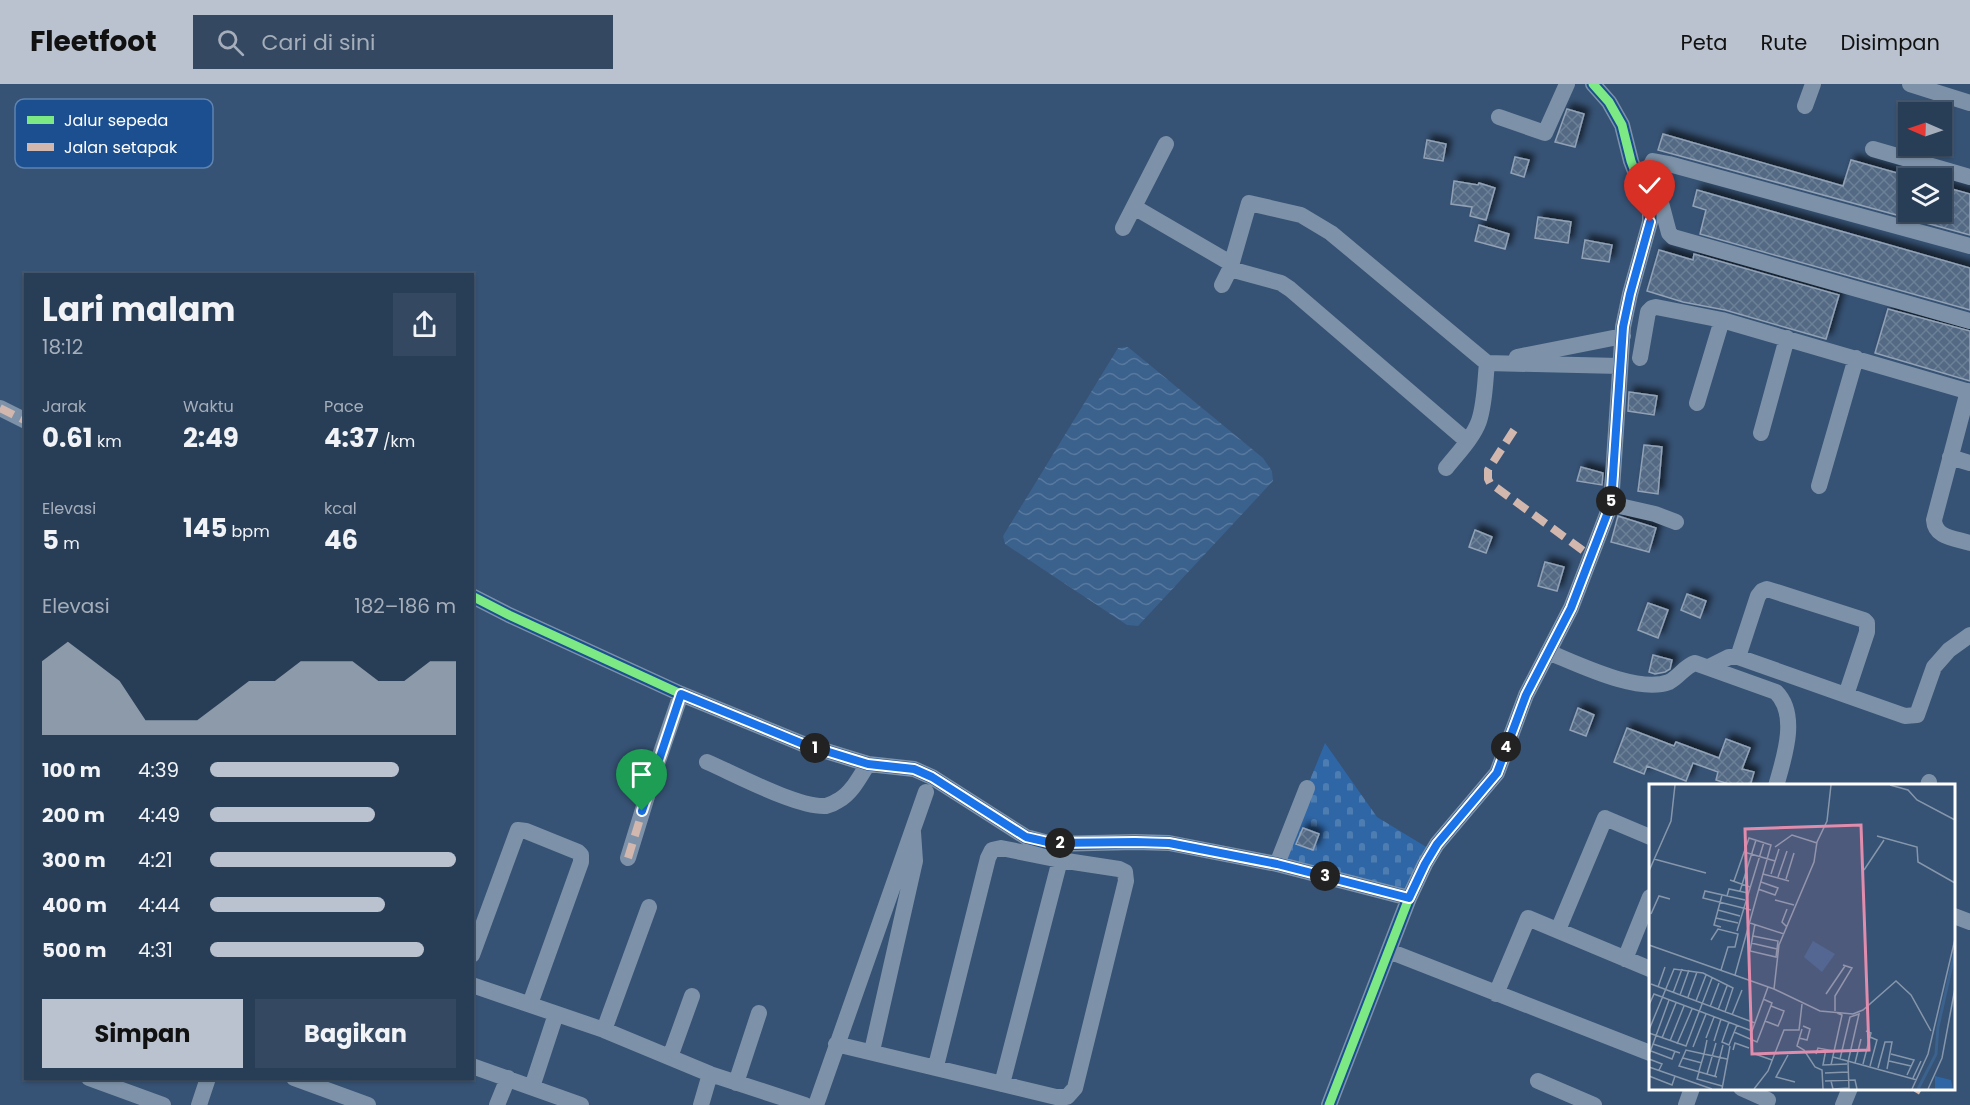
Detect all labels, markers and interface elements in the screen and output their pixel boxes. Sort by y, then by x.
search box [193,15,613,69]
text: Fleetfoot [30,22,157,61]
icon: search [214,26,247,59]
text: Cari di sini [262,27,375,58]
text: Peta [1680,28,1728,57]
text: Rute [1761,28,1807,57]
text: Disimpan [1840,28,1940,57]
legend [15,99,213,168]
north arrow [1898,102,1952,156]
map controls [1898,102,1952,222]
text: Jalur sepeda [64,109,168,132]
text: Jalan setapak [64,136,178,159]
pin [1624,160,1675,222]
button: layers [1898,168,1952,222]
icon: check [1633,169,1666,202]
text: Lari malam [42,286,235,333]
button: share [393,293,456,356]
text: 18:12 [42,333,83,361]
text: Jarak [42,395,86,418]
text: Waktu [183,395,234,418]
text: Pace [324,395,364,418]
text: 0.61 [42,420,93,456]
text: 2:49 [183,420,239,456]
text: 4:37 [324,420,379,456]
text: km [93,430,122,453]
text: /km [379,430,415,453]
pin: 5 [1596,486,1626,516]
text: 5 [1606,489,1616,512]
text: Elevasi [42,497,96,520]
text: kcal [324,497,357,520]
text: 145 [183,510,227,546]
text: bpm [227,520,270,543]
text: 5 [42,522,59,558]
text: 46 [324,522,358,558]
text: m [59,532,80,555]
text: Elevasi [42,592,110,620]
text: 182–186 m [354,592,456,620]
pin: 4 [1491,732,1521,762]
pin: 1 [800,733,830,763]
text: 4 [1501,735,1511,758]
text: 1 [812,736,818,759]
pin [616,749,667,811]
text: 100 m [42,756,101,784]
text: 4:39 [138,756,179,784]
icon: arrive [625,758,658,791]
inset map [1649,784,1955,1090]
text: 200 m [42,801,105,829]
text: 4:49 [138,801,180,829]
pin: 2 [1045,828,1075,858]
text: 2 [1055,831,1065,854]
text: 300 m [42,846,106,874]
text: 4:21 [138,846,173,874]
pin: 3 [1310,861,1340,891]
text: 3 [1320,864,1330,887]
text: 400 m [42,891,107,919]
text: 4:44 [138,891,180,919]
text: 500 m [42,936,107,964]
text: 4:31 [138,936,173,964]
button: Simpan [42,999,243,1068]
button: Bagikan [255,999,456,1068]

